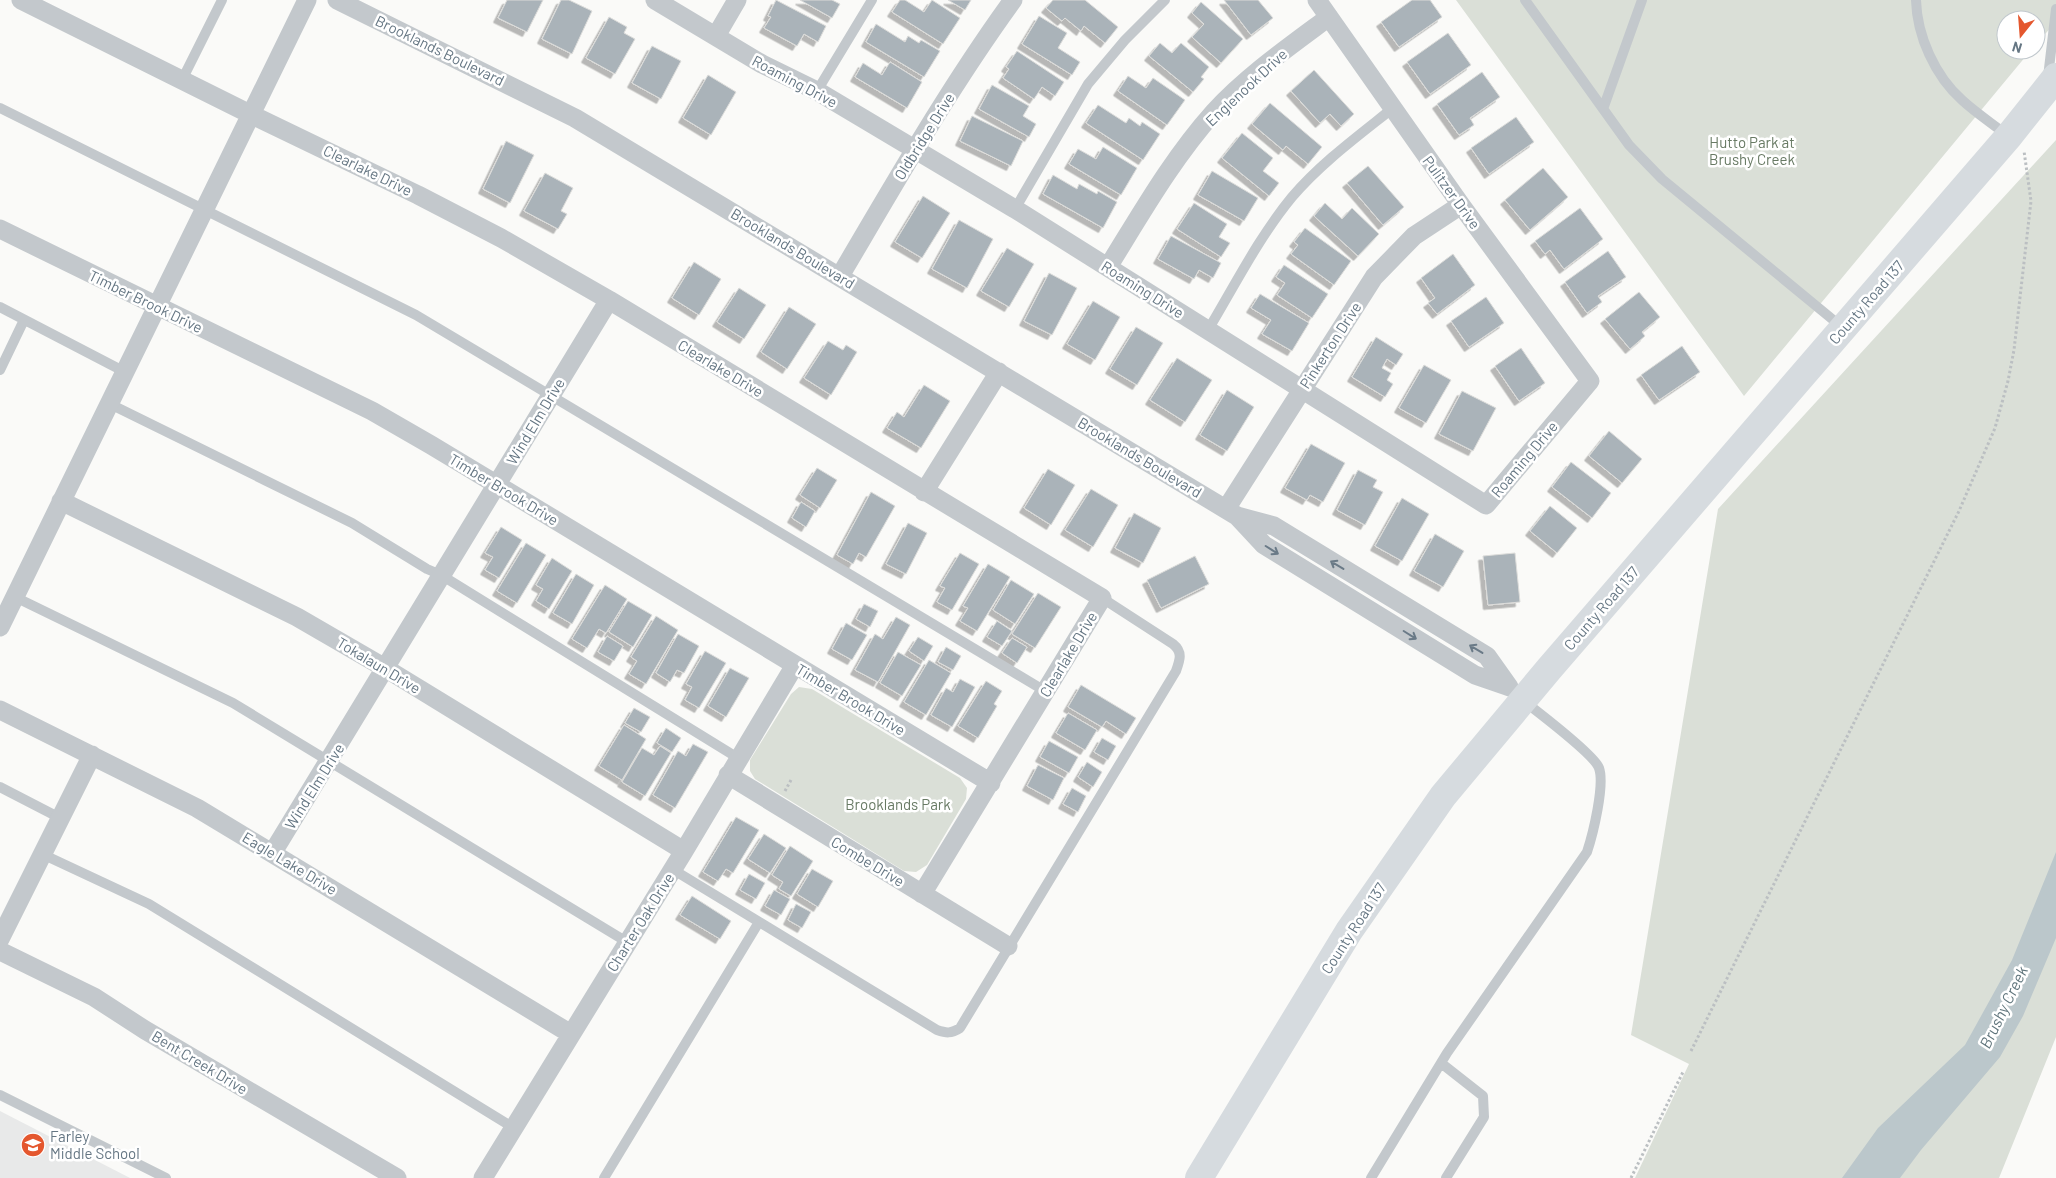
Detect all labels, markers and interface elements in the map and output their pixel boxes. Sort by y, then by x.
north arrow [1996,10,2046,60]
street label: Brooklands Boulevard [373,11,507,89]
text: N [2010,38,2024,57]
street label: Englenook Drive [1202,45,1290,129]
street label: Roaming Drive [749,51,841,111]
street label: Oldbridge Drive [890,89,958,183]
park label: Hutto Park at Brushy Creek [1709,133,1795,168]
street label: Clearlake Drive [321,141,415,199]
street label: Pulitzer Drive [1419,152,1485,232]
street label: Brooklands Boulevard [728,204,858,292]
street label: County Road 137 [1825,256,1907,348]
street label: Roaming Drive [1098,257,1188,321]
street label: Timber Brook Drive [86,266,206,336]
street label: Pinkerton Drive [1295,298,1365,392]
street label: Clearlake Drive [675,335,767,401]
street label: Wind Elm Drive [502,375,568,467]
street label: Brooklands Boulevard [1075,413,1205,501]
street label: Roaming Drive [1487,417,1561,501]
street label: Timber Brook Drive [446,449,562,529]
one-way arrow [1264,545,1278,555]
one-way arrow [1331,559,1345,569]
street label: County Road 137 [1560,562,1642,654]
street label: Clearlake Drive [1035,608,1101,700]
one-way arrow [1403,630,1417,640]
street label: Tokalaun Drive [334,633,424,697]
one-way arrow [1469,644,1483,654]
street label: Timber Brook Drive [793,659,909,739]
street label: Wind Elm Drive [281,740,347,832]
park label: Brooklands Park [845,795,951,813]
street label: Eagle Lake Drive [239,828,341,898]
street label: Combe Drive [828,832,908,890]
street label: Charter Oak Drive [602,869,678,975]
street label: County Road 137 [1317,879,1389,977]
water label: Brushy Creek [1975,963,2031,1051]
street label: Bent Creek Drive [149,1026,251,1098]
place label: Farley Middle School [50,1127,140,1162]
school or university icon: Farley Middle School [20,1132,46,1158]

